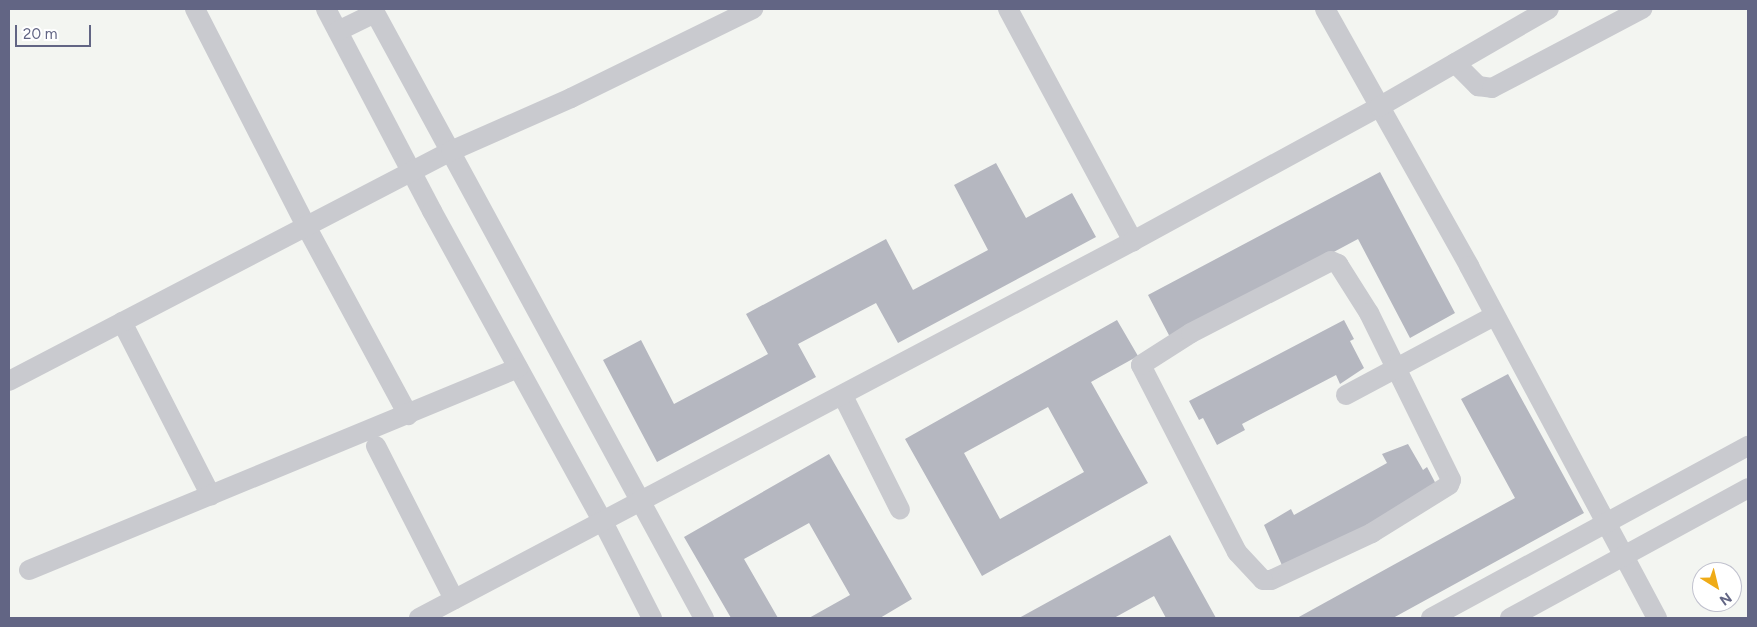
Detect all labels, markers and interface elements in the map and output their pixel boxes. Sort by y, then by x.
scale bar [18,15,94,47]
text: 20 m [23,25,57,43]
north arrow [1692,562,1742,612]
text: N [1716,589,1735,609]

